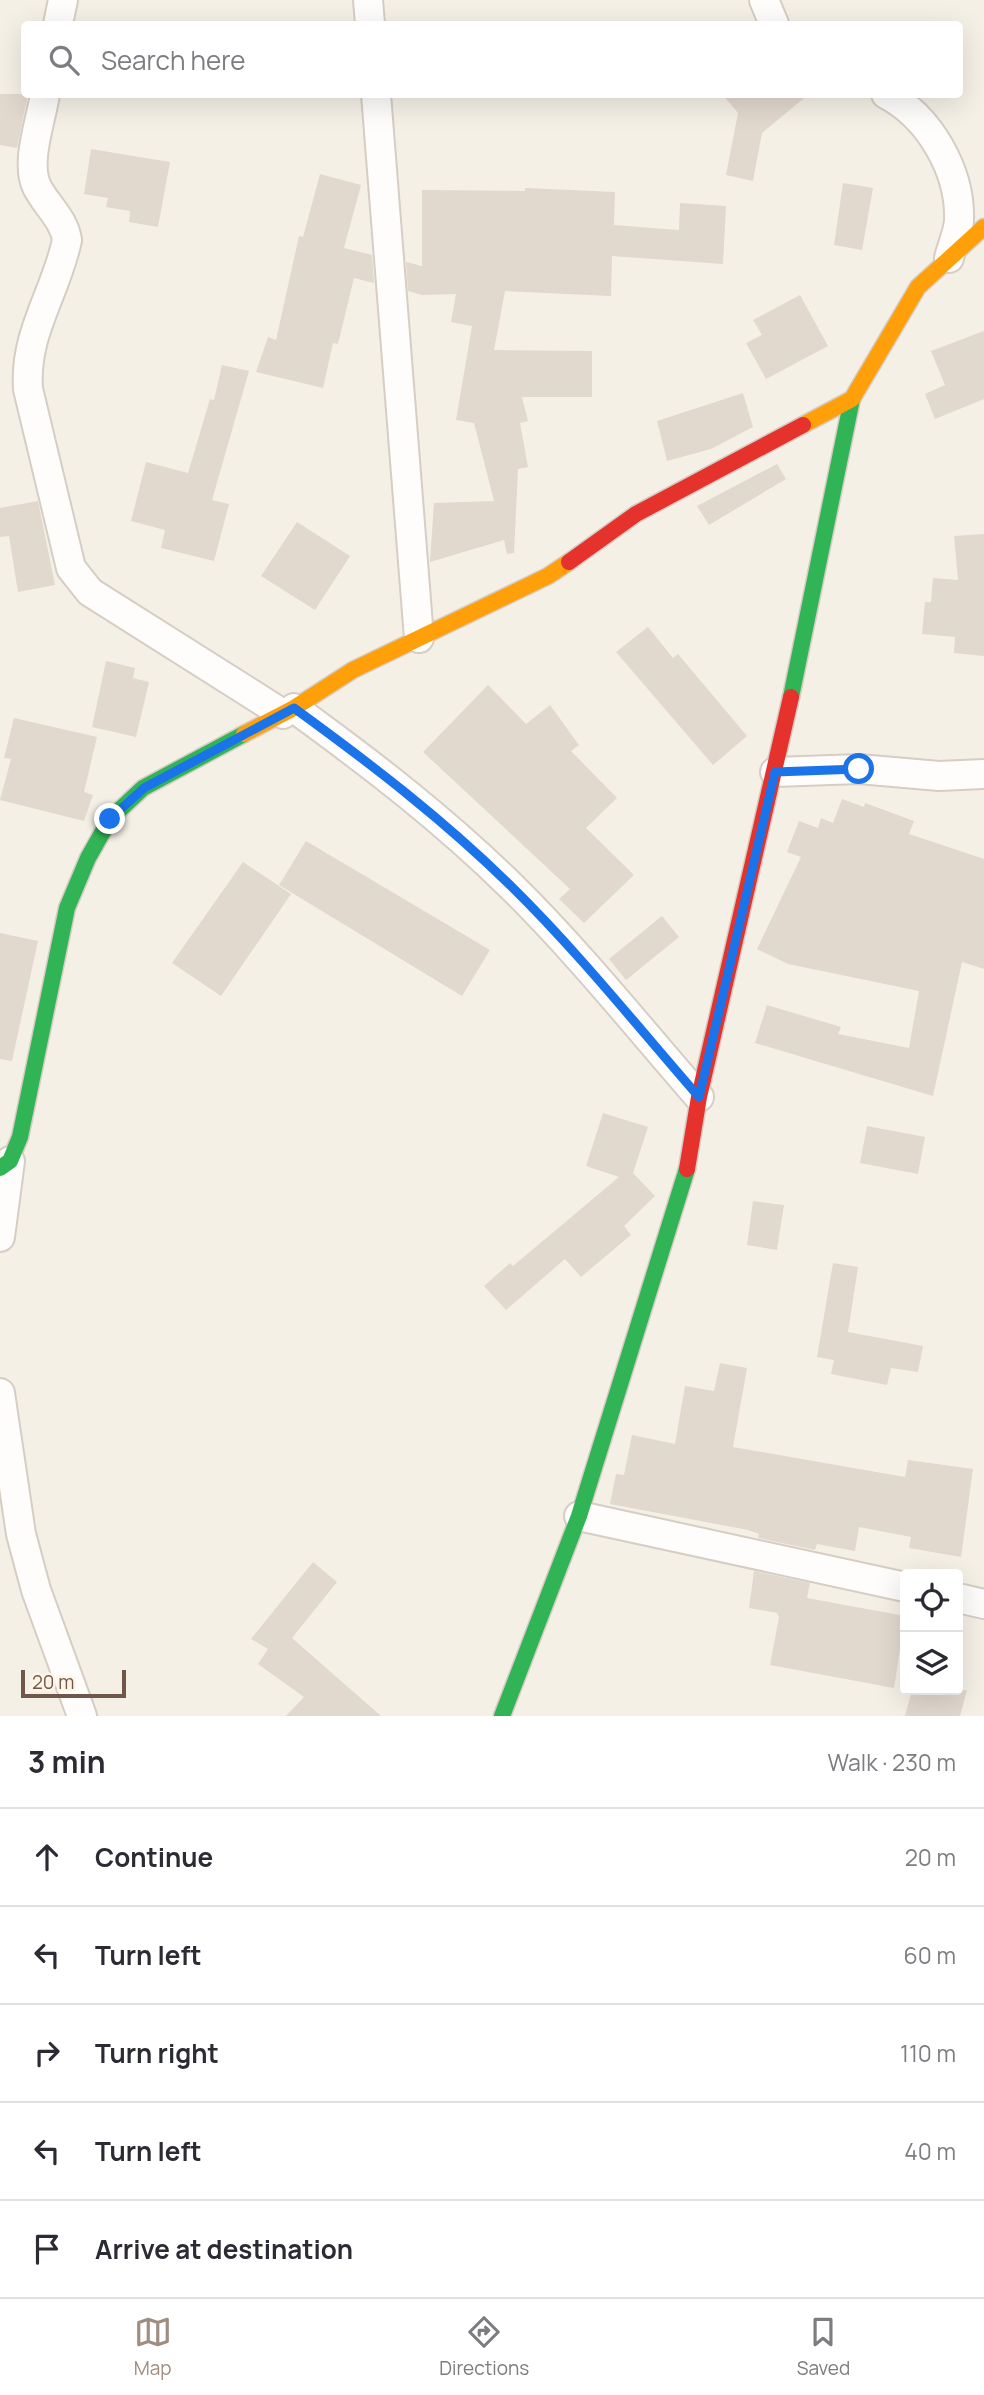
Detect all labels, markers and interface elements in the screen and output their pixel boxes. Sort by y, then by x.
search box [21,21,963,98]
icon: search [45,41,83,79]
text: Search here [101,42,246,78]
route start [843,753,874,784]
route end [94,803,125,834]
map controls [900,1569,963,1695]
button: locate [900,1569,963,1632]
button: layers [900,1632,963,1695]
scale bar [21,1667,126,1699]
text: 20 m [32,1669,74,1695]
text: 3 min [28,1741,106,1782]
text: Walk · 230 m [828,1746,956,1778]
icon: ahead [28,1838,66,1876]
text: Continue [95,1839,213,1875]
text: 20 m [905,1841,956,1873]
icon: left [28,1936,66,1974]
text: Turn left [95,1937,202,1973]
text: 60 m [904,1939,956,1971]
icon: right [28,2034,66,2072]
text: Turn right [95,2035,219,2071]
text: 110 m [900,2037,956,2069]
icon: left [28,2132,66,2170]
text: Turn left [95,2133,202,2169]
text: 40 m [904,2135,956,2167]
icon: arrive [28,2230,66,2268]
text: Arrive at destination [95,2231,353,2267]
tab: Map [134,2313,172,2381]
tab: Directions [439,2313,529,2381]
tab: Saved [797,2313,850,2381]

